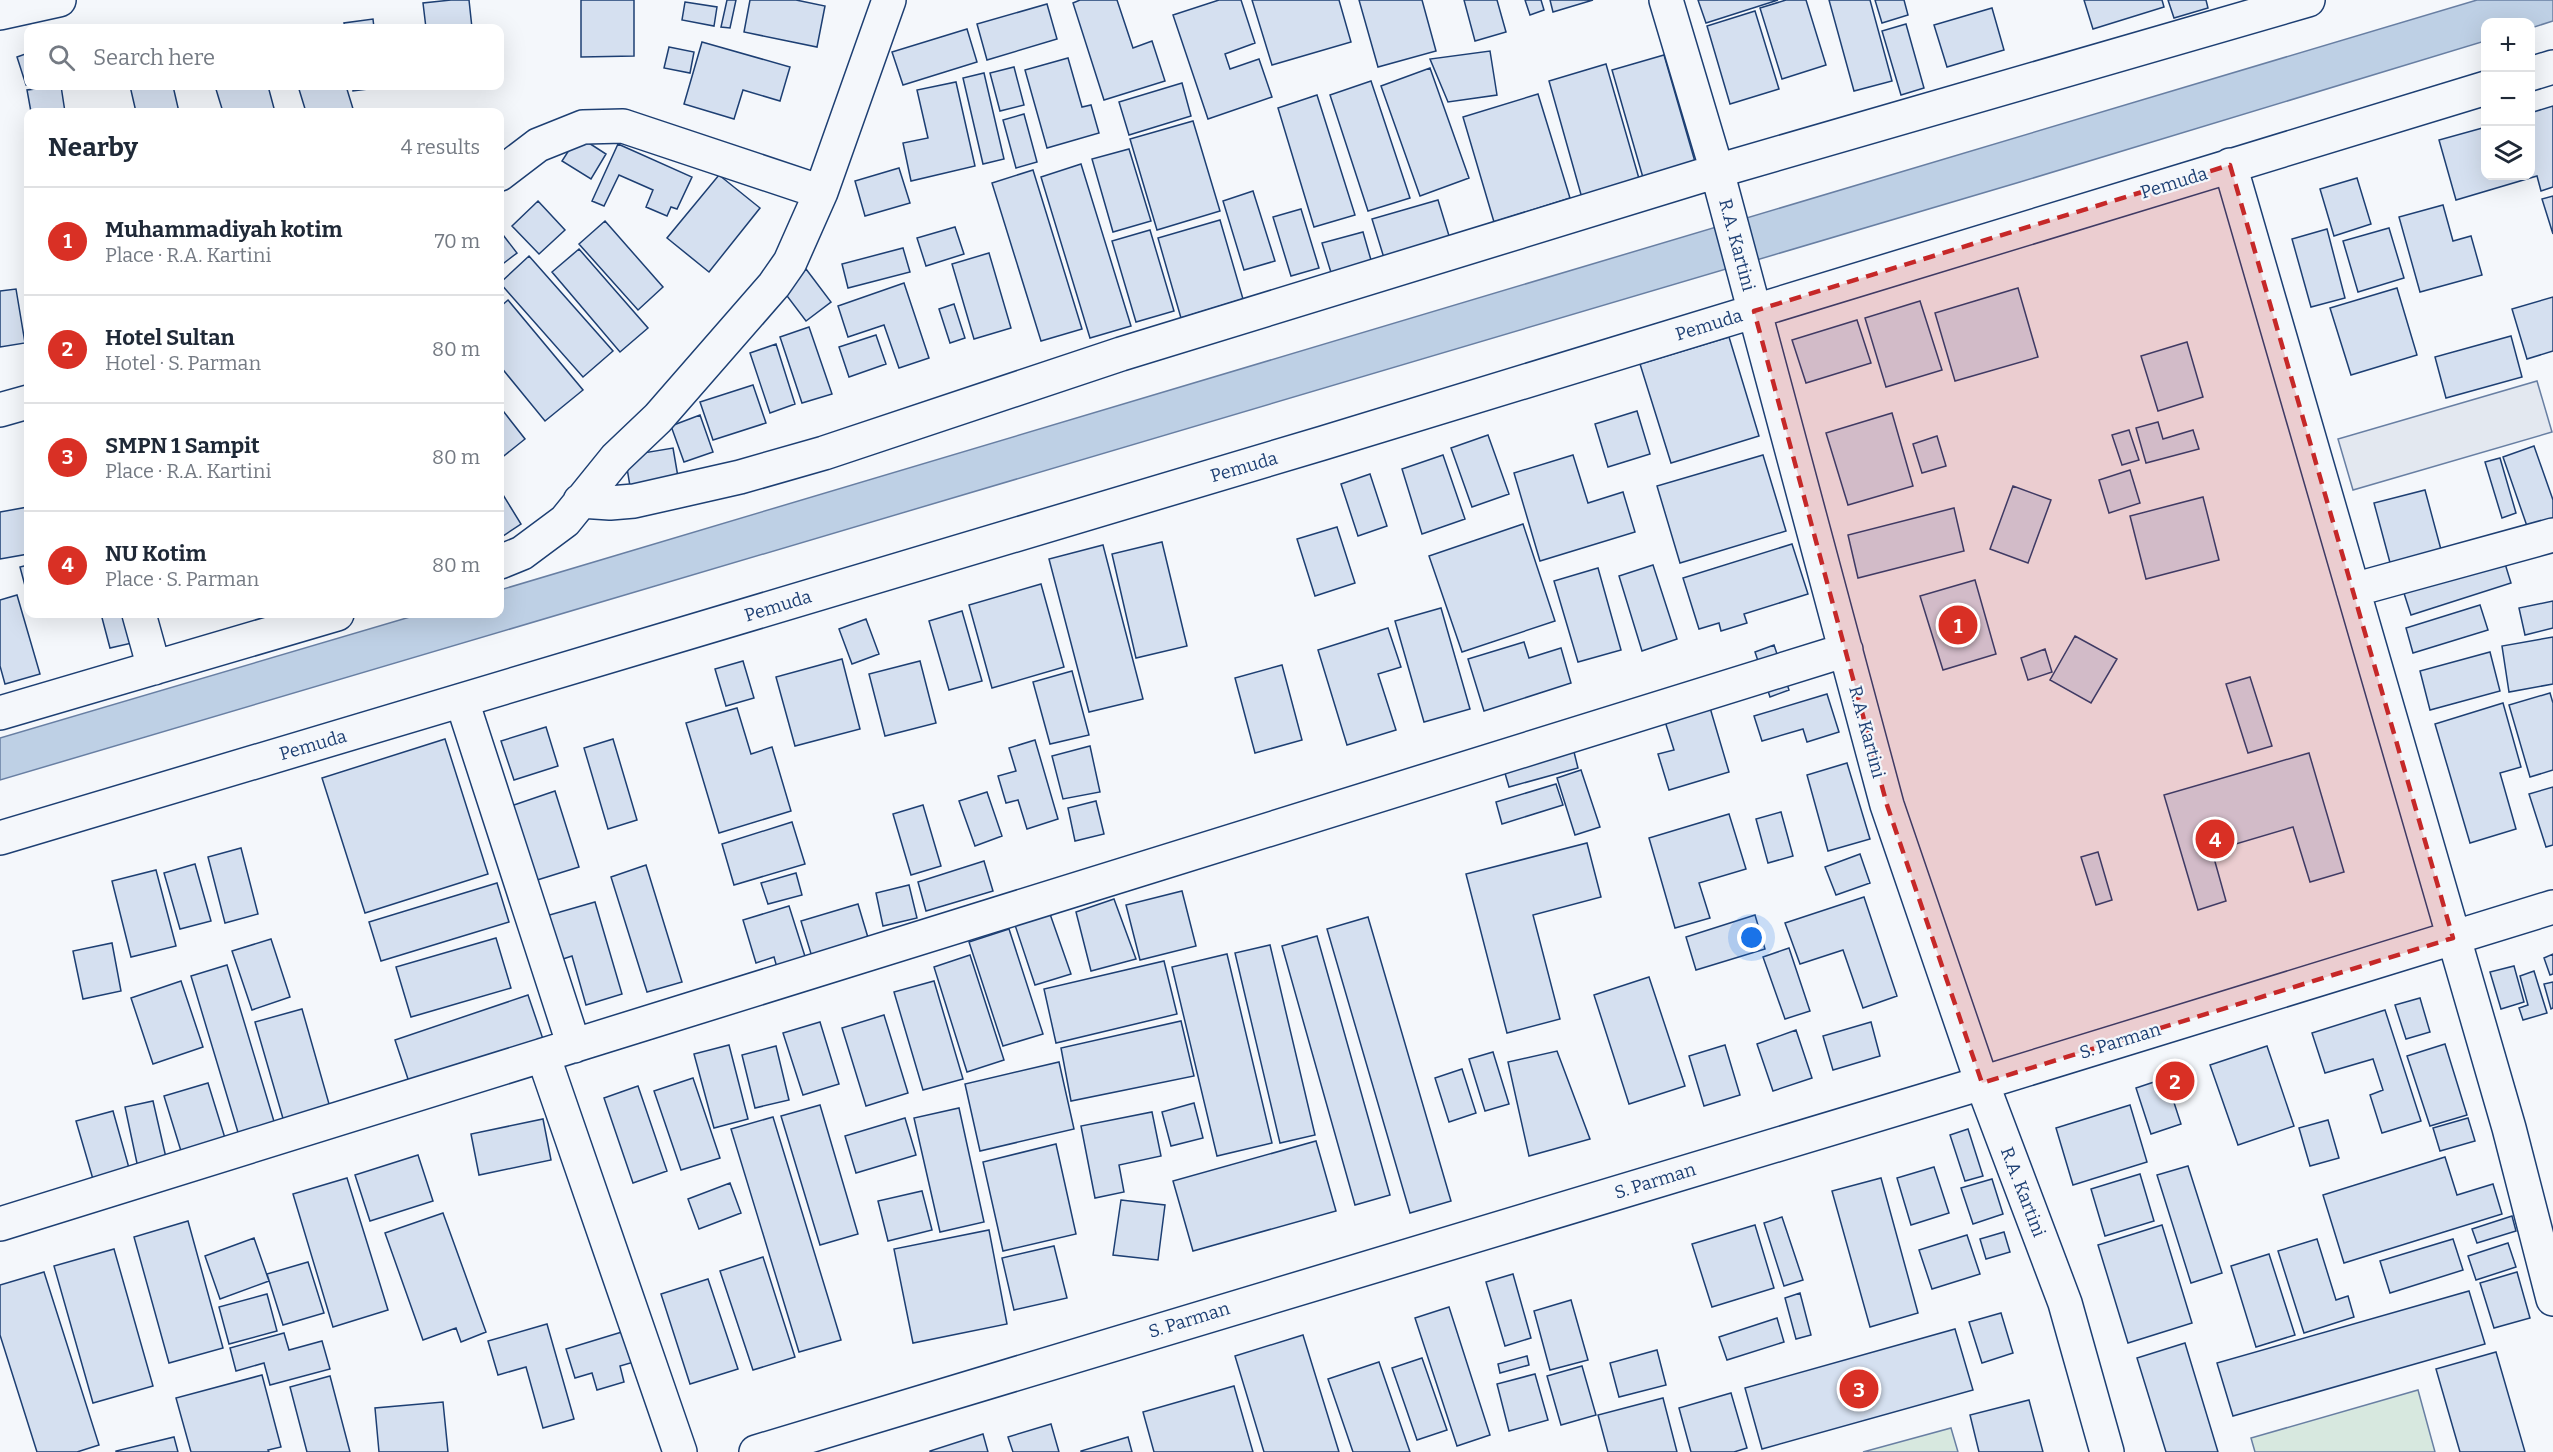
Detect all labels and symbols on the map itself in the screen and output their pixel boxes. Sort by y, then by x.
street label: Pemuda [2138,162,2210,204]
street label: R.A. Kartini [1714,196,1760,294]
street label: Pemuda [1673,304,1745,346]
street label: Pemuda [1208,447,1280,487]
street label: Pemuda [742,585,814,627]
pin: 1 [1938,602,1978,648]
street label: R.A. Kartini [1844,683,1890,781]
street label: Pemuda [277,725,349,765]
pin: 4 [2196,816,2234,862]
your location [1737,923,1766,952]
street label: S. Parman [2077,1018,2164,1064]
pin: 2 [2156,1058,2194,1104]
street label: R.A. Kartini [1996,1144,2050,1240]
street label: S. Parman [1612,1158,1699,1204]
street label: S. Parman [1146,1297,1233,1343]
pin: 3 [1840,1366,1878,1412]

